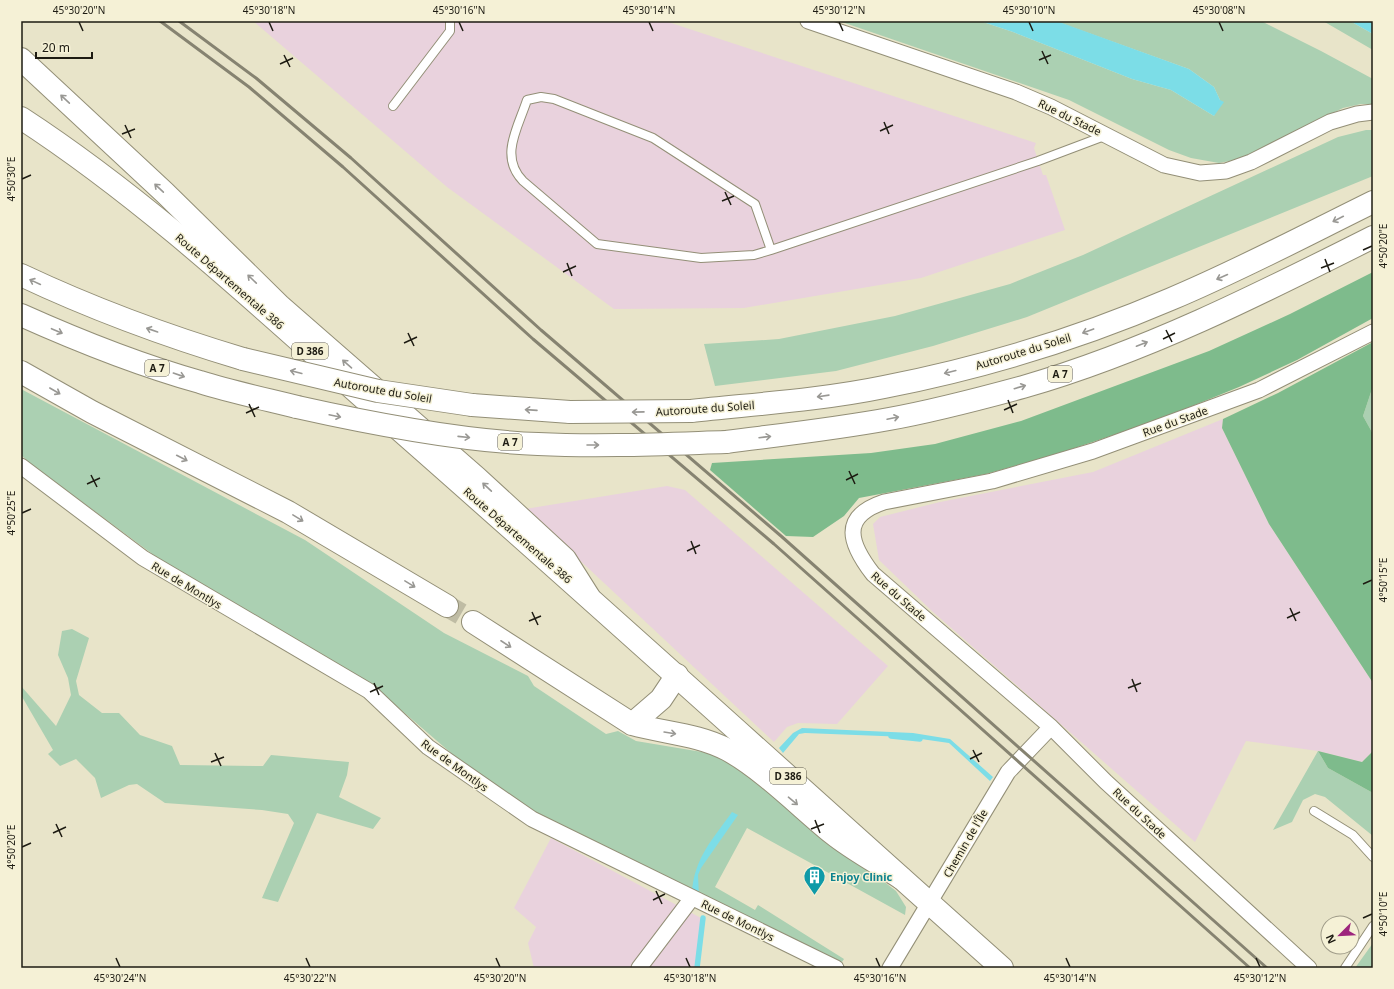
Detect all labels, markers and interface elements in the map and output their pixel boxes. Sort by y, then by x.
text: 45°30'20"N [53,3,105,17]
text: 45°30'18"N [243,3,295,17]
text: 45°30'16"N [433,3,485,17]
text: 45°30'14"N [623,3,675,17]
text: 45°30'12"N [813,3,865,17]
text: 45°30'10"N [1003,3,1055,17]
text: 45°30'08"N [1193,3,1245,17]
scale bar [36,34,92,60]
text: 20 m [42,39,70,56]
one-way arrow [59,94,70,103]
street label: Rue du Stade [1036,95,1104,139]
text: 4°50'30"E [4,157,18,201]
one-way arrow [154,183,164,193]
one-way arrow [1332,216,1344,223]
text: 4°50'20"E [1376,224,1390,268]
street label: Route Départementale 386 [172,230,288,332]
one-way arrow [247,274,257,283]
one-way arrow [1216,274,1228,281]
one-way arrow [29,278,41,285]
one-way arrow [146,326,159,333]
one-way arrow [1083,327,1095,335]
one-way arrow [50,328,62,335]
street label: Autoroute du Soleil [973,329,1073,373]
one-way arrow [1136,340,1148,348]
road number: D 386 [292,343,328,359]
road number: A 7 [145,360,169,376]
one-way arrow [342,360,352,369]
road number: A 7 [1048,366,1072,382]
one-way arrow [290,368,303,376]
one-way arrow [944,368,957,376]
one-way arrow [172,372,185,379]
street label: Autoroute du Soleil [333,374,433,406]
one-way arrow [1013,383,1026,390]
one-way arrow [49,387,61,395]
one-way arrow [817,392,830,400]
street label: Autoroute du Soleil [655,397,755,419]
street label: Rue du Stade [1140,402,1210,440]
one-way arrow [525,406,538,413]
one-way arrow [632,408,645,416]
one-way arrow [329,412,342,420]
one-way arrow [887,414,900,422]
one-way arrow [457,433,470,440]
one-way arrow [758,433,771,441]
road number: A 7 [498,434,522,450]
one-way arrow [586,441,599,449]
one-way arrow [176,455,188,462]
one-way arrow [482,483,492,492]
street label: Route Départementale 386 [460,484,576,586]
text: 4°50'25"E [4,491,18,535]
one-way arrow [292,515,304,523]
street label: Rue de Montlys [149,558,225,612]
text: 4°50'15"E [1376,558,1390,602]
street label: Rue du Stade [868,568,930,624]
one-way arrow [404,581,416,589]
one-way arrow [500,640,512,648]
one-way arrow [663,729,676,737]
street label: Rue de Montlys [418,736,492,794]
road number: D 386 [770,768,806,784]
street label: Rue du Stade [1110,784,1170,842]
one-way arrow [788,796,799,805]
street label: Chemin de l'Île [939,806,991,880]
text: 4°50'20"E [4,825,18,869]
building icon: Enjoy Clinic [802,863,828,896]
place label: Enjoy Clinic [830,869,892,884]
text: 4°50'10"E [1376,892,1390,936]
street label: Rue de Montlys [699,896,777,944]
north arrow [1320,915,1360,955]
text: N [1322,932,1339,946]
text: 45°30'24"N [94,971,146,985]
text: 45°30'22"N [284,971,336,985]
text: 45°30'20"N [474,971,526,985]
text: 45°30'18"N [664,971,716,985]
text: 45°30'16"N [854,971,906,985]
text: 45°30'14"N [1044,971,1096,985]
text: 45°30'12"N [1234,971,1286,985]

